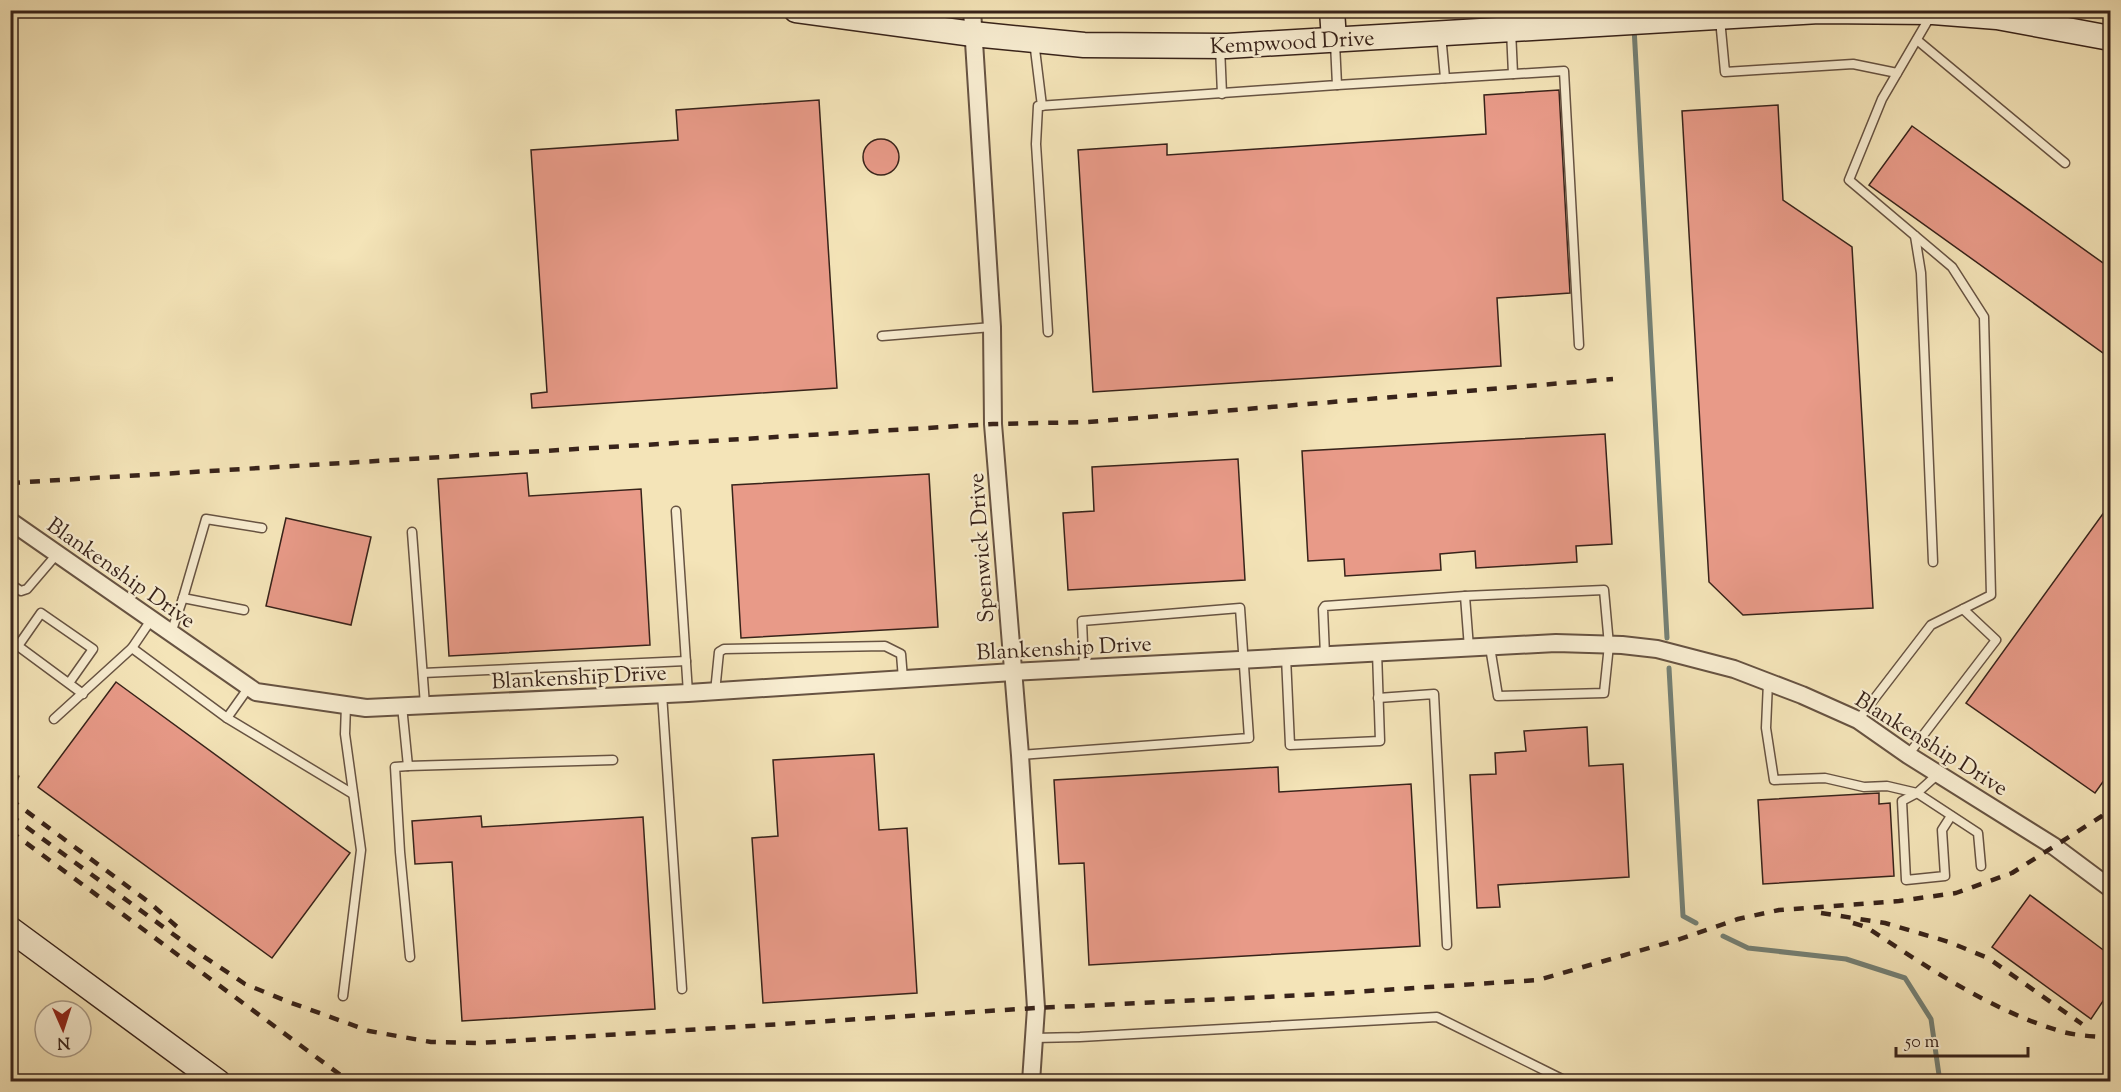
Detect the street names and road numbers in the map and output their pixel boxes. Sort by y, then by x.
street label: Kempwood Drive [1209,24,1375,64]
street label: Spenwick Drive [962,472,1004,624]
street label: Blankenship Drive [39,511,201,638]
street label: Blankenship Drive [976,629,1153,671]
street label: Blankenship Drive [491,658,668,700]
street label: Blankenship Drive [1848,686,2013,806]

